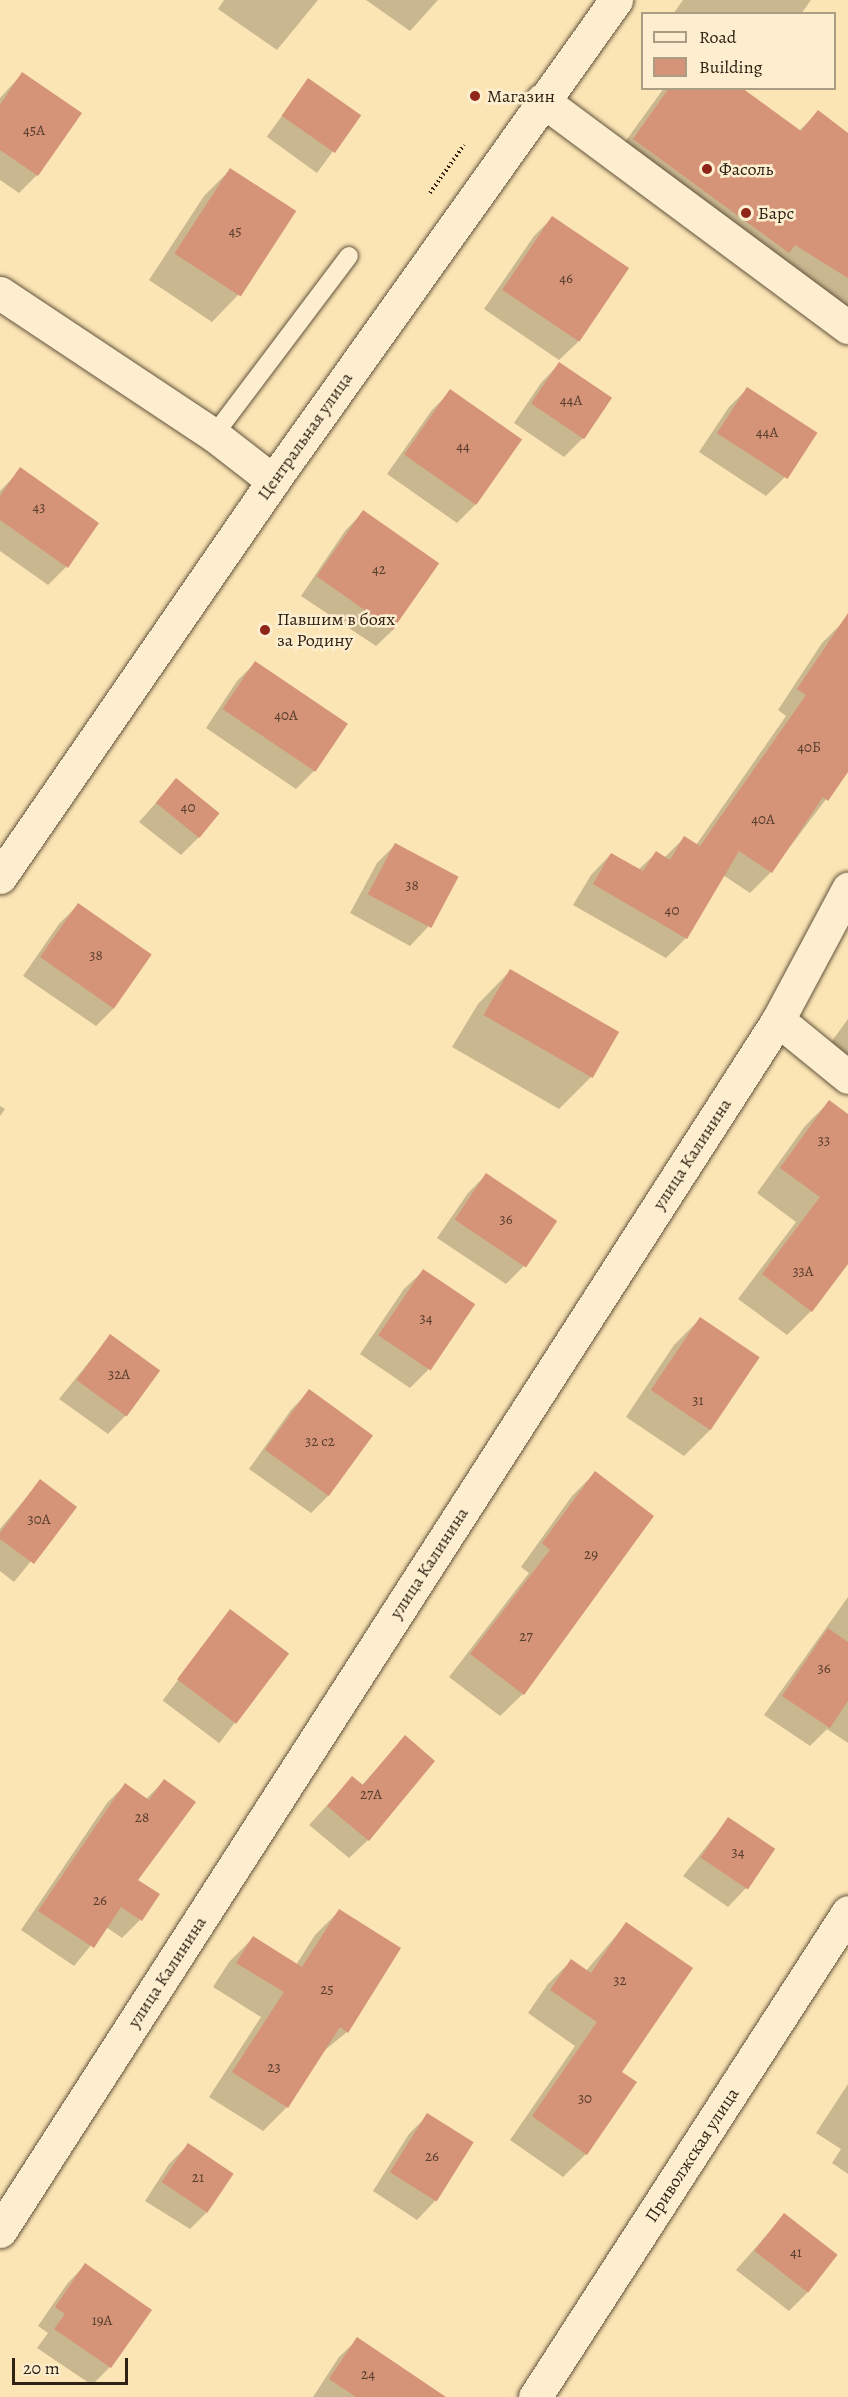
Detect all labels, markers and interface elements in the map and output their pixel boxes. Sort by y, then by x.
legend [641,12,836,90]
text: Road [699,25,736,49]
text: Building [699,55,763,79]
place label: Магазин [487,85,555,107]
marker: Магазин [468,89,482,103]
house number: 45А [23,122,45,140]
place label: Фасоль [719,158,773,180]
marker: Фасоль [700,162,714,176]
place label: Барс [758,202,794,224]
marker: Барс [739,206,753,220]
house number: 45 [228,223,242,241]
house number: 46 [559,270,573,288]
street label: Центральная улица [253,368,357,504]
house number: 44А [560,392,582,410]
house number: 44А [756,424,778,442]
house number: 44 [456,438,470,456]
house number: 43 [32,499,46,517]
house number: 42 [372,561,386,579]
place label: Павшим в боях за Родину [277,609,395,652]
marker: Павшим в боях за Родину [258,623,272,637]
house number: 40А [274,707,298,725]
house number: 40Б [797,739,821,757]
house number: 40 [181,799,195,817]
house number: 40А [751,811,775,829]
house number: 38 [405,877,419,895]
house number: 40 [665,902,679,920]
house number: 38 [89,947,103,965]
street label: улица Калинина [648,1094,736,1214]
house number: 33 [818,1132,830,1150]
house number: 36 [499,1211,513,1229]
house number: 33А [792,1263,814,1281]
house number: 34 [419,1310,433,1328]
house number: 32А [108,1366,130,1384]
house number: 31 [692,1392,704,1410]
house number: 32 с2 [305,1433,335,1451]
street label: улица Калинина [385,1503,473,1623]
house number: 30А [28,1511,50,1529]
house number: 29 [584,1546,598,1564]
house number: 27 [519,1628,533,1646]
house number: 36 [817,1660,831,1678]
house number: 27А [360,1786,382,1804]
house number: 28 [135,1809,149,1827]
house number: 34 [731,1844,745,1862]
house number: 26 [93,1892,107,1910]
street label: улица Калинина [123,1912,211,2032]
house number: 32 [613,1972,627,1990]
house number: 25 [320,1981,334,1999]
house number: 23 [267,2059,281,2077]
street label: Приволжская улица [640,2084,744,2226]
house number: 30 [578,2090,592,2108]
house number: 26 [425,2148,439,2166]
house number: 21 [192,2169,204,2187]
house number: 41 [790,2244,802,2262]
house number: 19А [92,2312,112,2330]
scale bar [15,2346,130,2384]
text: 20 m [23,2356,60,2380]
house number: 24 [361,2366,375,2384]

